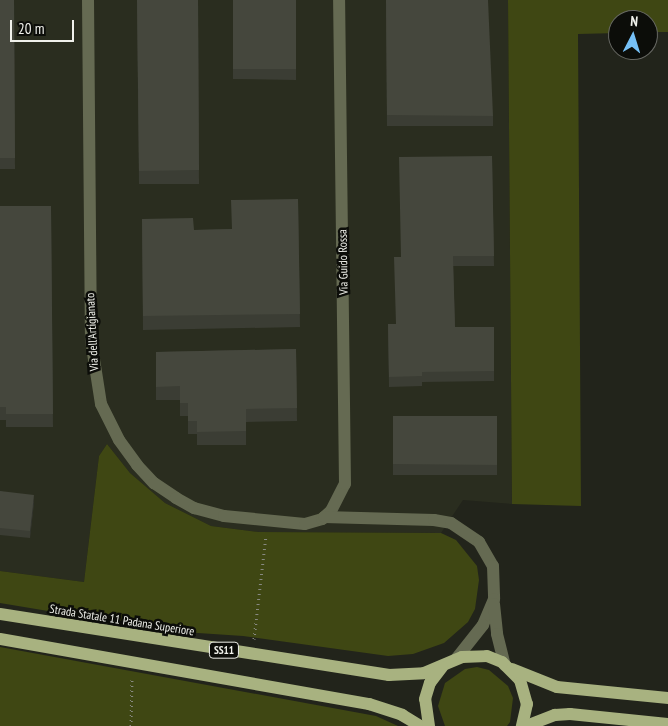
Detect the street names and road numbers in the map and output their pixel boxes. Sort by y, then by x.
street label: Via Guido Rossa [335,229,351,295]
street label: Via dell'Artigianato [83,292,101,372]
street label: Strada Statale 11 Padana Superiore [49,601,195,639]
road number: SS11 [208,642,240,658]

